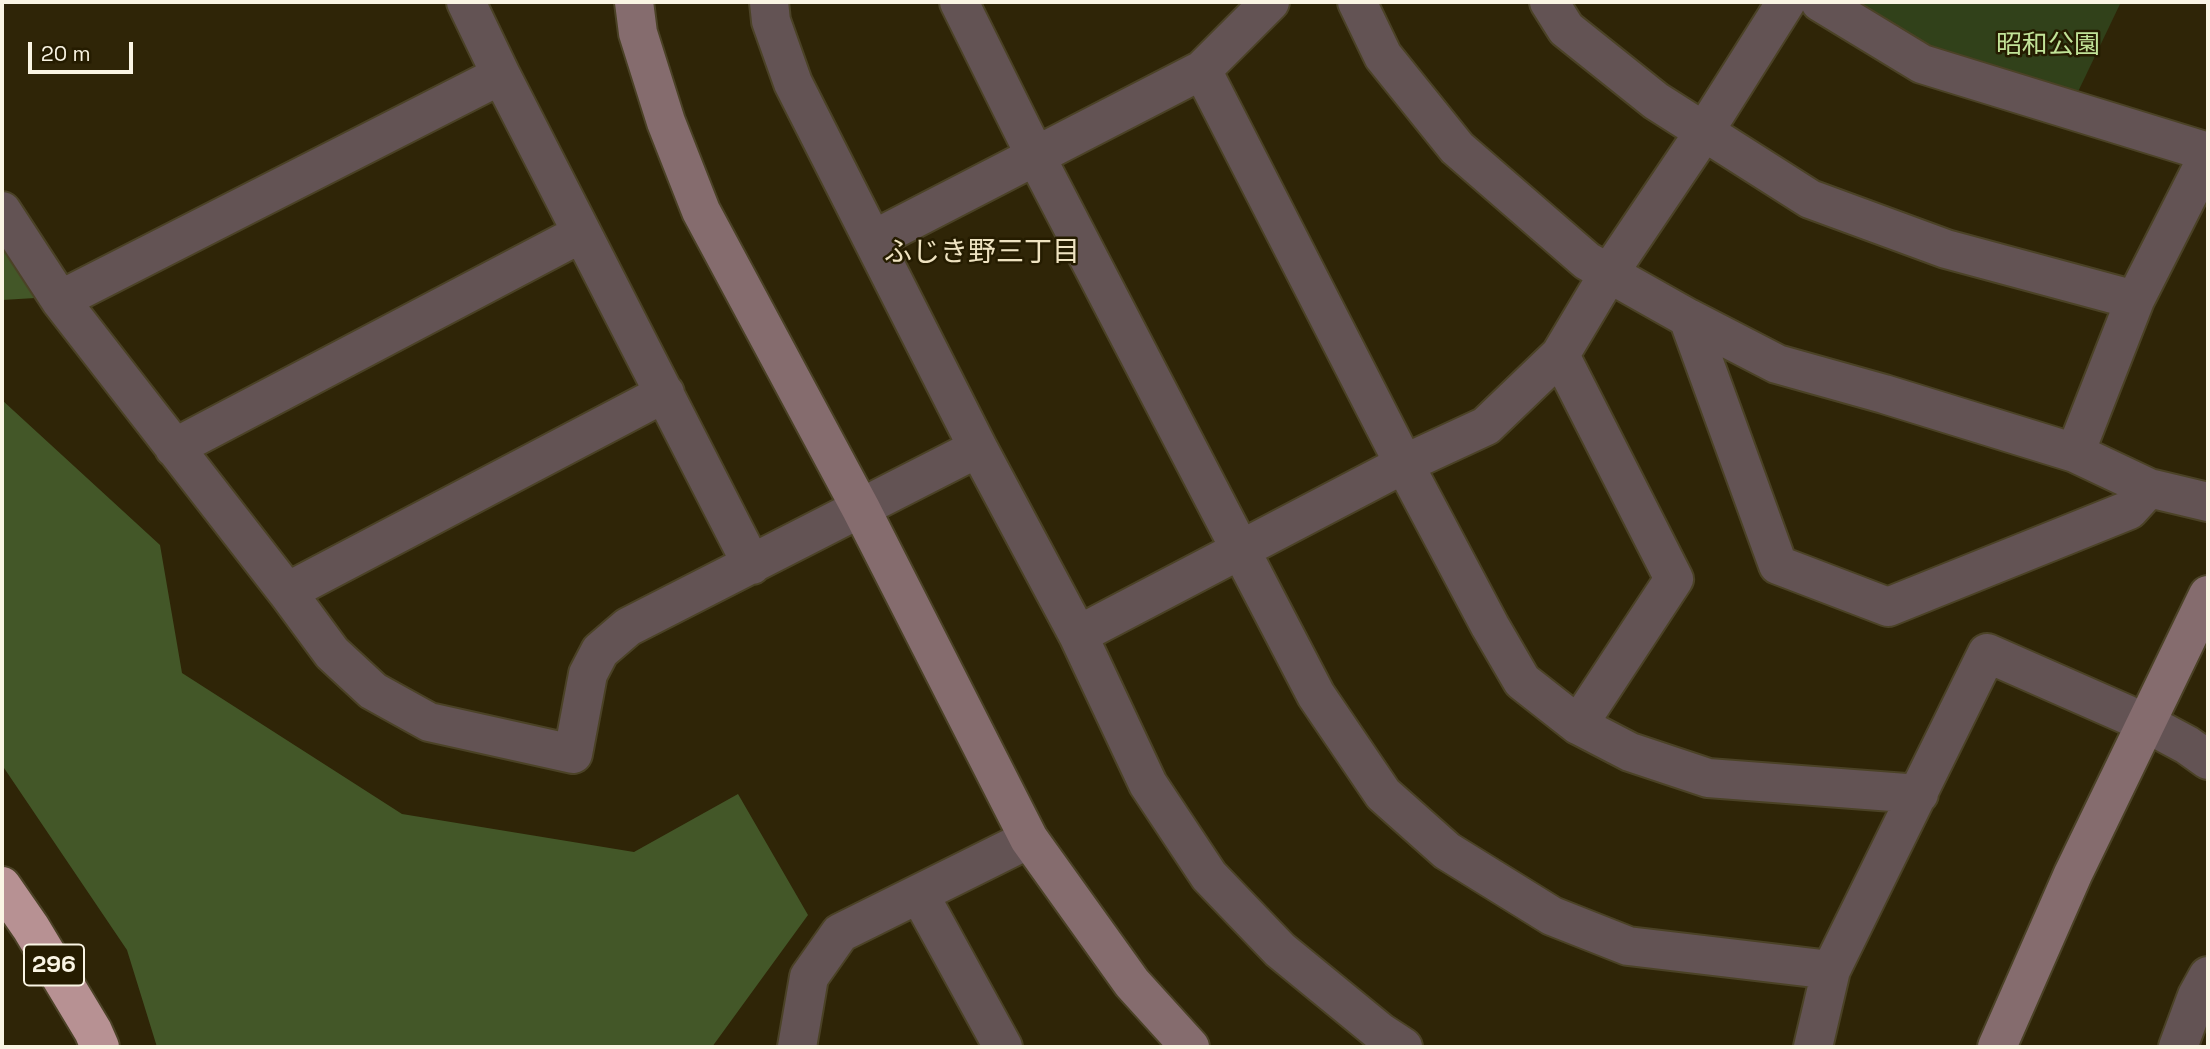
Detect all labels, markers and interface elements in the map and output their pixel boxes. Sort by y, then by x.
scale bar [32,28,136,72]
park label: 昭和公園 [1996,30,2100,62]
text: 20 m [41,40,91,67]
district label: ふじき野三丁目 [884,236,1080,270]
road number: 296 [24,945,84,986]

